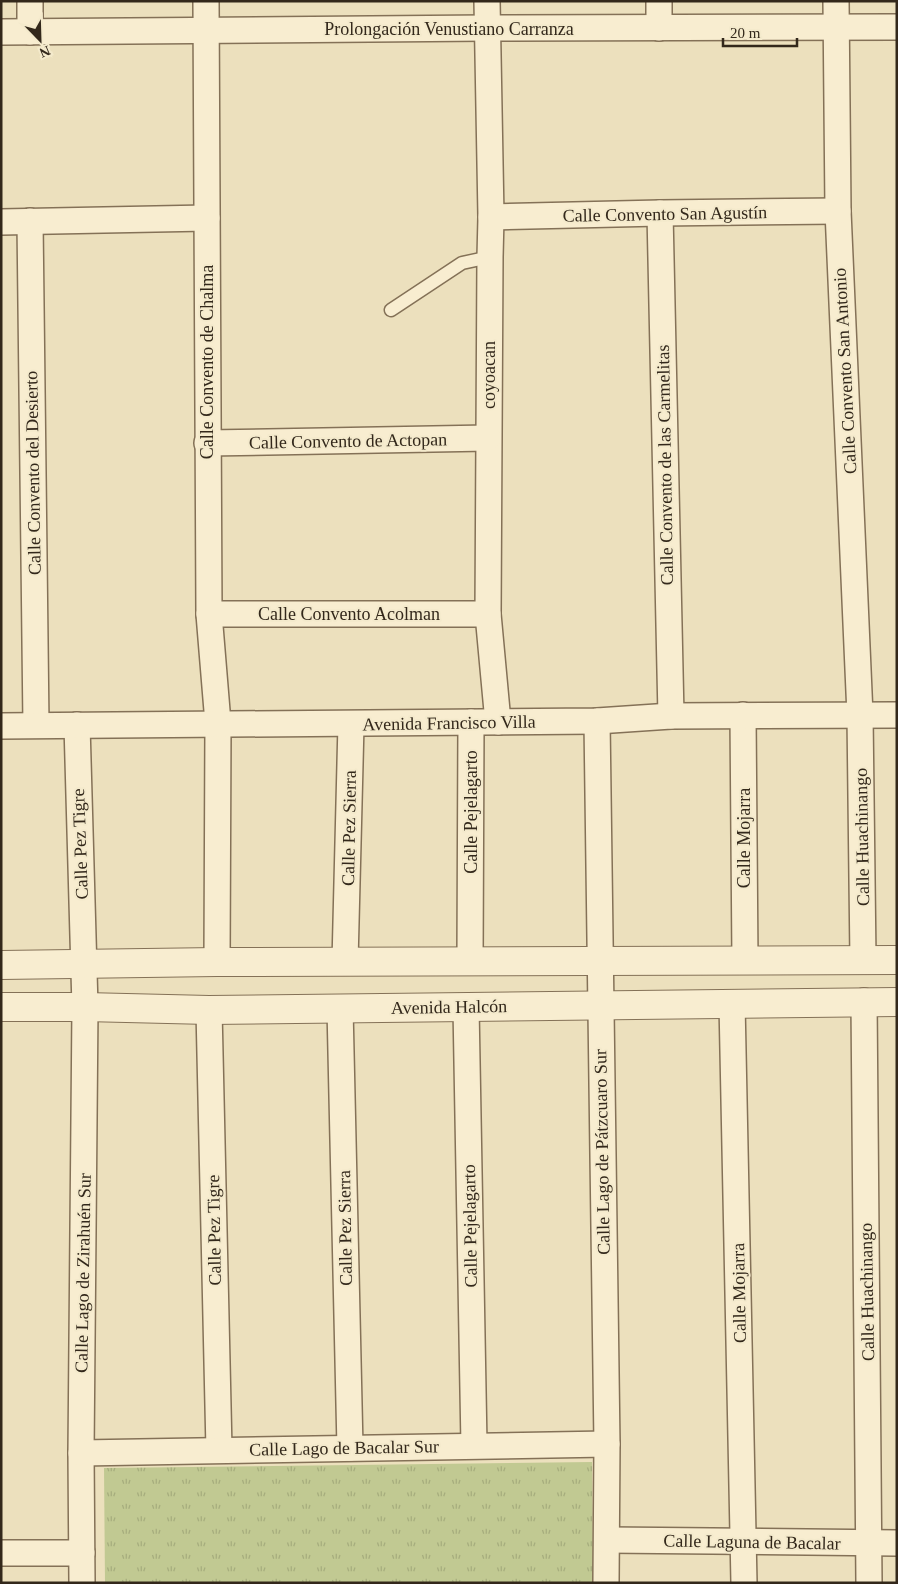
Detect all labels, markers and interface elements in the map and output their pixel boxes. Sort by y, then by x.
north arrow [15,15,65,65]
scale bar [723,15,797,47]
street label: Prolongación Venustiano Carranza [324,19,574,39]
text: 20 m [730,25,761,41]
text: N [37,43,52,60]
street label: Calle Convento San Agustín [563,202,767,226]
street label: Calle Convento de Chalma [197,265,217,459]
street label: Calle Convento San Antonio [830,267,860,475]
street label: coyoacan [479,341,499,409]
street label: Calle Convento de las Carmelitas [653,344,677,586]
street label: Calle Convento del Desierto [21,371,45,575]
street label: Calle Convento de Actopan [249,429,447,453]
street label: Calle Convento Acolman [258,604,440,624]
street label: Avenida Francisco Villa [362,711,536,735]
street label: Calle Pejelagarto [461,750,481,874]
street label: Calle Huachinango [851,768,873,906]
street label: Calle Pez Sierra [338,770,360,886]
street label: Calle Pez Tigre [68,788,92,900]
street label: Calle Mojarra [734,788,754,888]
street label: Avenida Halcón [391,996,507,1018]
street label: Calle Lago de Pátzcuaro Sur [590,1049,614,1255]
street label: Calle Pejelagarto [459,1164,481,1288]
street label: Calle Pez Sierra [334,1170,356,1286]
street label: Calle Lago de Zirahuén Sur [71,1173,95,1373]
street label: Calle Pez Tigre [203,1174,225,1286]
street label: Calle Huachinango [856,1223,878,1361]
street label: Calle Mojarra [728,1243,750,1343]
street label: Calle Lago de Bacalar Sur [249,1436,439,1460]
street label: Calle Laguna de Bacalar [663,1530,841,1554]

